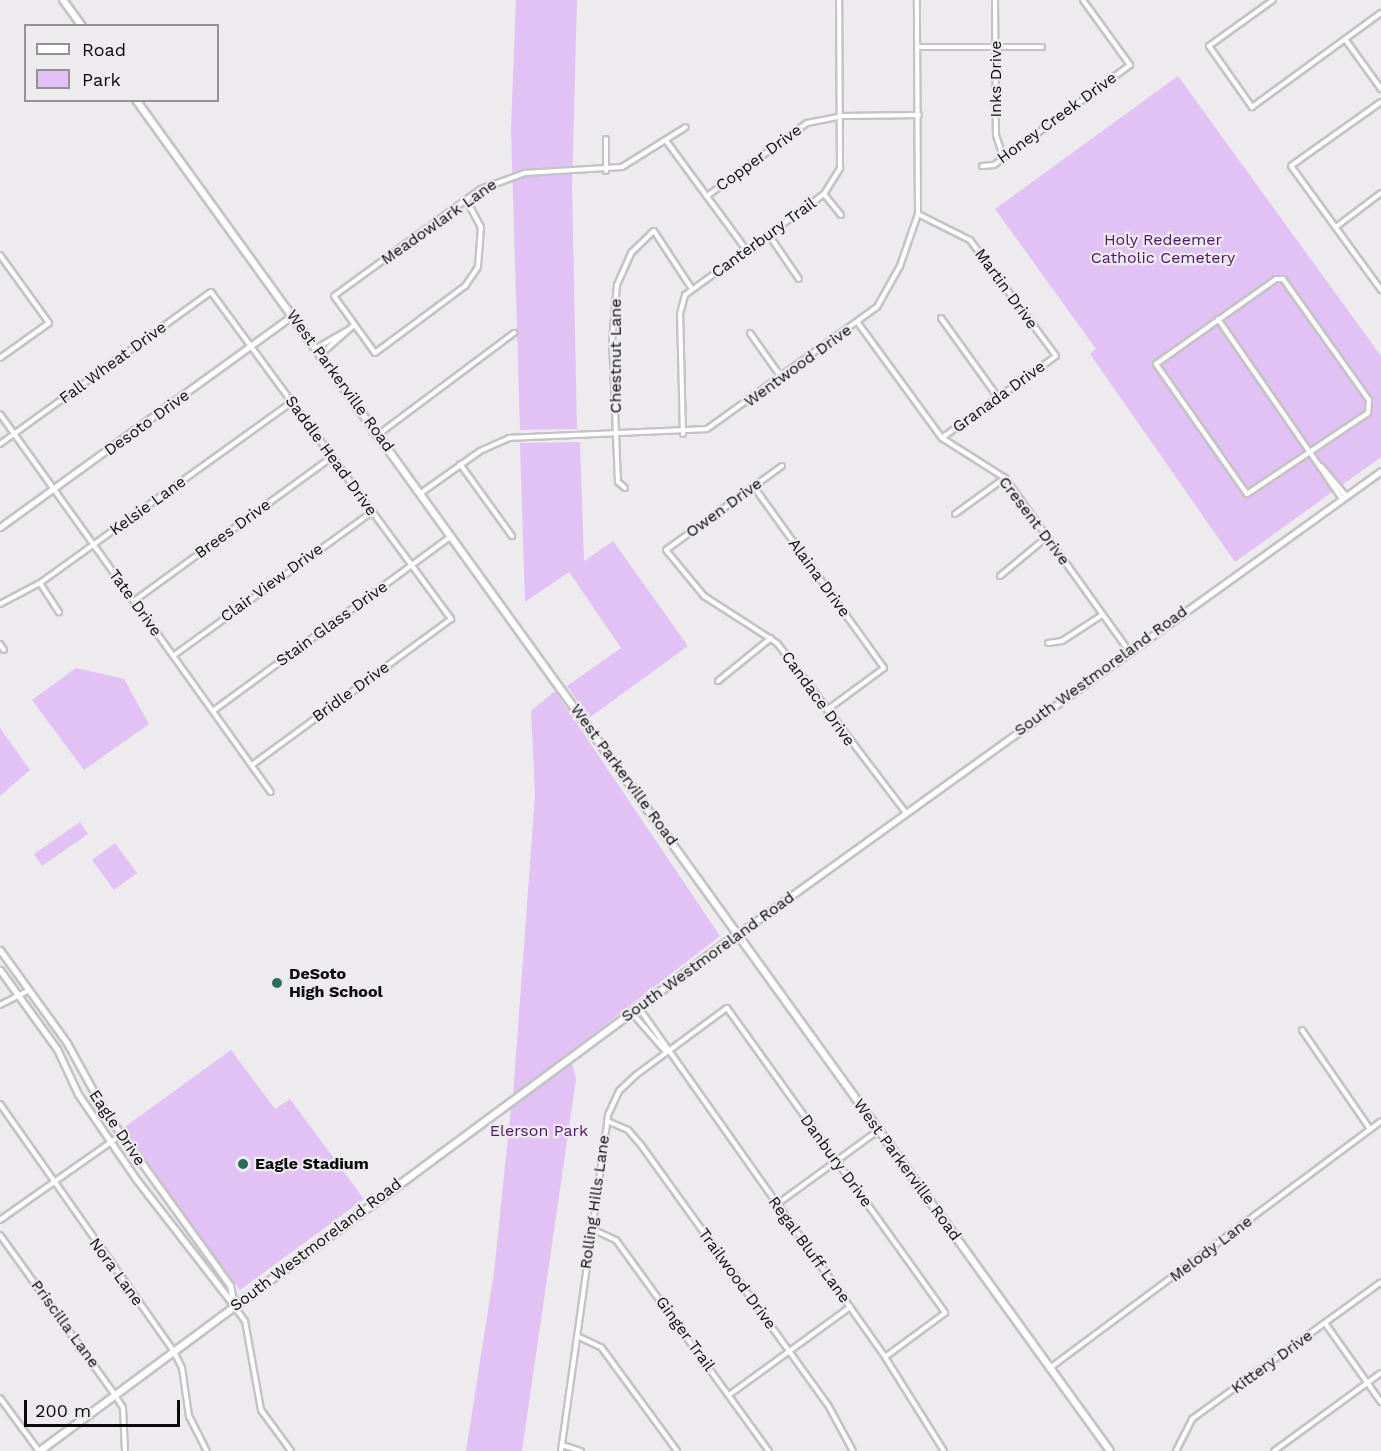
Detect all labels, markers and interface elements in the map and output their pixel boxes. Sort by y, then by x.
legend [24,24,219,102]
text: Road [82,39,126,60]
street label: Inks Drive [986,40,1006,118]
street label: Honey Creek Drive [993,68,1121,168]
text: Park [82,69,121,90]
street label: Copper Drive [712,120,806,196]
street label: Meadowlark Lane [377,175,501,269]
street label: Canterbury Trail [708,193,820,283]
park label: Holy Redeemer Catholic Cemetery [1091,230,1235,268]
street label: Martin Drive [970,245,1042,333]
street label: Chestnut Lane [606,299,626,413]
street label: West Parkerville Road [282,306,398,456]
street label: Fall Wheat Drive [55,317,171,409]
street label: Wentwood Drive [741,321,855,411]
street label: Granada Drive [949,357,1049,437]
street label: Desoto Drive [101,386,193,460]
street label: Saddle Head Drive [281,392,381,520]
street label: Kelsie Lane [106,472,190,540]
street label: Cresent Drive [994,473,1074,569]
street label: Owen Drive [682,474,766,542]
street label: Brees Drive [191,495,275,563]
street label: Alaina Drive [784,535,854,621]
street label: Clair View Drive [216,539,328,627]
street label: Tate Drive [104,566,166,640]
street label: Stain Glass Drive [272,577,392,671]
street label: South Westmoreland Road [1011,602,1191,740]
street label: Candace Drive [777,648,859,750]
street label: Bridle Drive [309,658,393,726]
street label: West Parkerville Road [566,700,682,850]
street label: South Westmoreland Road [618,888,798,1026]
place label: DeSoto High School [289,964,383,1002]
marker: DeSoto High School [270,976,284,990]
street label: Eagle Drive [85,1087,149,1169]
street label: West Parkerville Road [849,1095,965,1245]
street label: Danbury Drive [796,1111,876,1211]
park label: Elerson Park [490,1121,588,1141]
street label: Rolling Hills Lane [576,1134,614,1270]
place label: Eagle Stadium [255,1154,369,1174]
marker: Eagle Stadium [236,1157,250,1171]
street label: South Westmoreland Road [226,1174,406,1316]
street label: Regal Bluff Lane [763,1192,855,1308]
street label: Melody Lane [1166,1212,1256,1286]
street label: Trailwood Drive [694,1225,780,1333]
street label: Nora Lane [85,1234,147,1310]
street label: Priscilla Lane [27,1276,103,1372]
street label: Ginger Trail [651,1293,719,1375]
street label: Kittery Drive [1227,1326,1317,1398]
scale bar [27,1388,183,1426]
text: 200 m [35,1400,91,1421]

